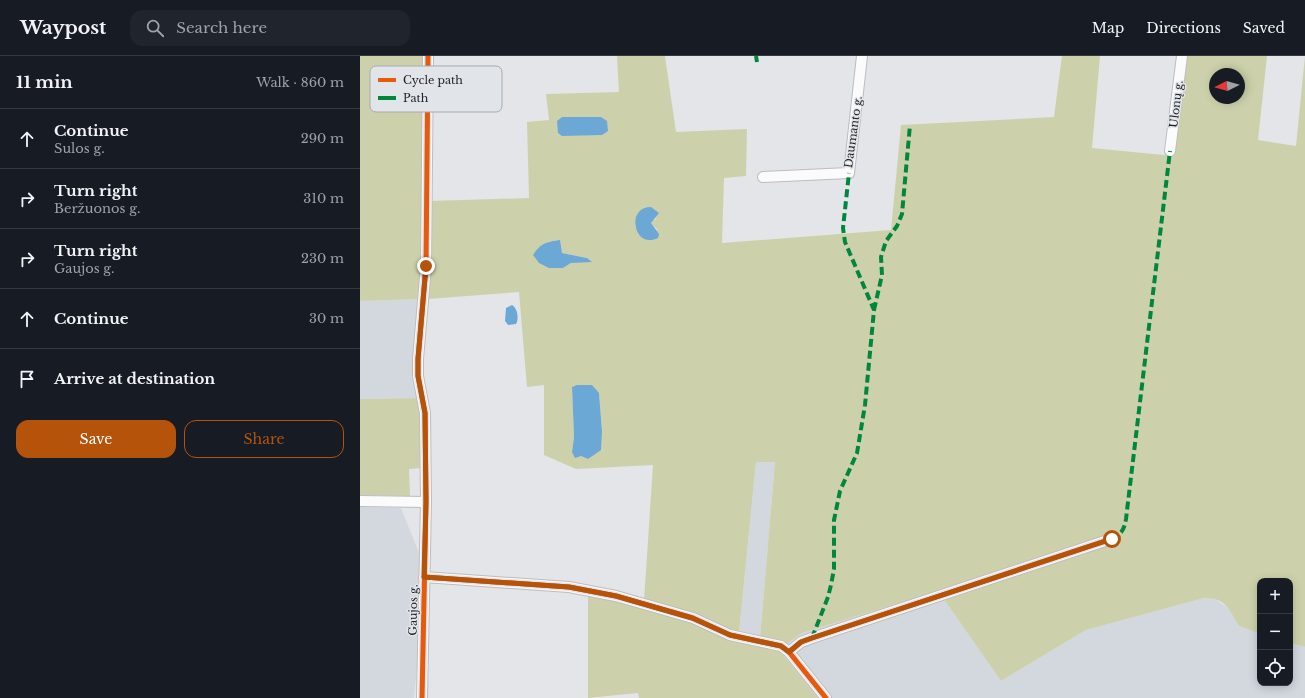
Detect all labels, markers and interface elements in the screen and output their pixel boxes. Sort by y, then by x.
search box [130,10,410,46]
text: Waypost [20,16,106,39]
icon: search [144,17,166,39]
text: Search here [176,18,267,37]
text: Map [1092,19,1124,37]
text: Directions [1146,19,1221,37]
text: Saved [1243,19,1285,37]
legend [370,66,502,112]
north arrow [1209,68,1245,104]
text: 11 min [16,72,73,93]
text: Cycle path [403,73,463,87]
text: Walk · 860 m [256,74,344,91]
street label: Ulonų g. [1166,79,1186,129]
text: Path [403,91,429,105]
street label: Daumanto g. [841,95,865,169]
text: Continue [54,121,129,140]
icon: ahead [16,128,38,150]
text: 290 m [301,130,344,147]
text: Sulos g. [54,140,105,157]
text: Turn right [54,181,137,200]
icon: right [16,188,38,210]
text: 310 m [303,190,344,207]
text: Beržuonos g. [54,200,140,217]
text: Turn right [54,241,137,260]
icon: right [16,248,38,270]
text: 230 m [301,250,344,267]
route end [417,257,435,275]
text: Gaujos g. [54,260,115,277]
icon: ahead [16,308,38,330]
text: Continue [54,309,129,328]
text: 30 m [309,310,344,327]
icon: arrive [16,368,38,390]
text: Arrive at destination [54,369,215,388]
button: Save [16,420,176,458]
button: Share [184,420,344,458]
route start [1103,530,1121,548]
map controls [1257,578,1293,686]
button: + [1257,578,1293,614]
street label: Gaujos g. [406,584,420,636]
button: − [1257,614,1293,650]
button: locate [1257,650,1293,686]

